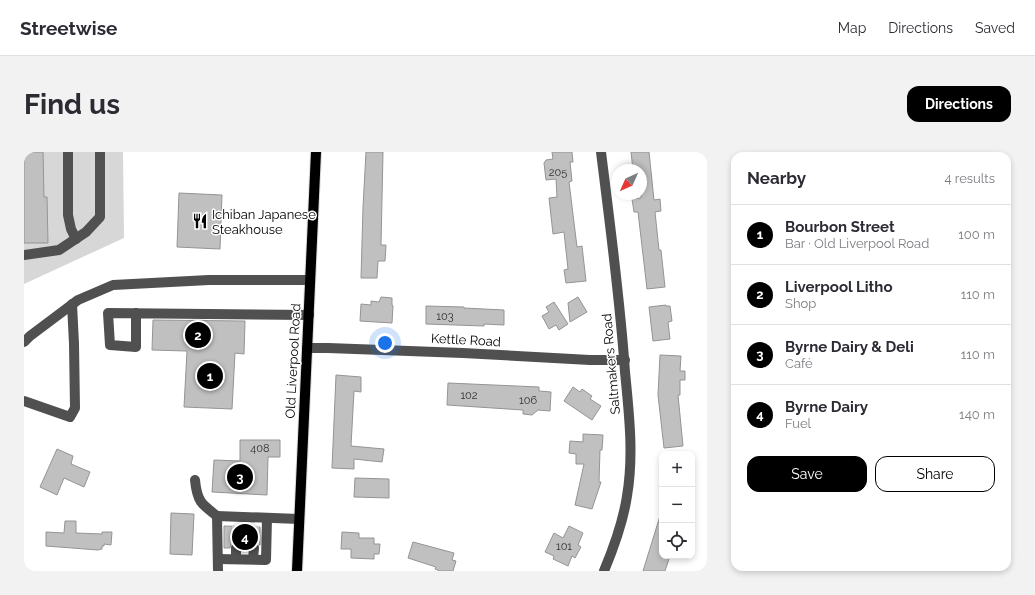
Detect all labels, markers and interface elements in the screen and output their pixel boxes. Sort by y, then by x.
text: Streetwise [20,17,117,39]
text: Map [838,20,866,36]
text: Directions [888,20,953,36]
text: Saved [975,20,1015,36]
button: Directions [907,86,1011,122]
text: Find us [24,88,120,121]
north arrow [611,164,647,200]
house number: 205 [549,166,567,179]
text: Nearby [747,168,806,188]
text: 4 results [944,171,995,186]
place label: Ichiban Japanese Steakhouse [212,207,316,237]
restaurant icon: Ichiban Japanese Steakhouse [191,212,209,230]
text: Bourbon Street [785,218,895,236]
text: 1 [757,227,763,242]
text: 100 m [958,227,995,242]
text: Bar · Old Liverpool Road [785,236,929,251]
text: Liverpool Litho [785,278,893,296]
text: 2 [756,287,764,302]
text: 110 m [961,287,995,302]
text: Shop [785,296,816,311]
street label: Old Liverpool Road [282,303,304,419]
house number: 103 [436,310,454,323]
street label: Saltmakers Road [599,313,623,415]
pin: 2 [185,320,211,350]
street label: Kettle Road [431,331,501,349]
your location [375,333,395,353]
text: Byrne Dairy & Deli [785,338,914,356]
text: 3 [756,347,764,362]
text: 110 m [961,347,995,362]
text: Café [785,356,813,371]
pin: 1 [197,361,223,391]
house number: 102 [460,389,478,402]
house number: 106 [519,394,537,407]
text: Byrne Dairy [785,398,868,416]
text: 4 [756,407,764,422]
text: 140 m [959,407,995,422]
text: Fuel [785,416,811,431]
house number: 408 [250,442,270,455]
map controls [659,451,695,559]
button: + [659,451,695,487]
button: Save [747,456,867,492]
button: Share [875,456,995,492]
pin: 3 [227,462,253,492]
button: − [659,487,695,523]
pin: 4 [232,522,258,552]
button: locate [659,523,695,559]
house number: 101 [556,540,572,553]

